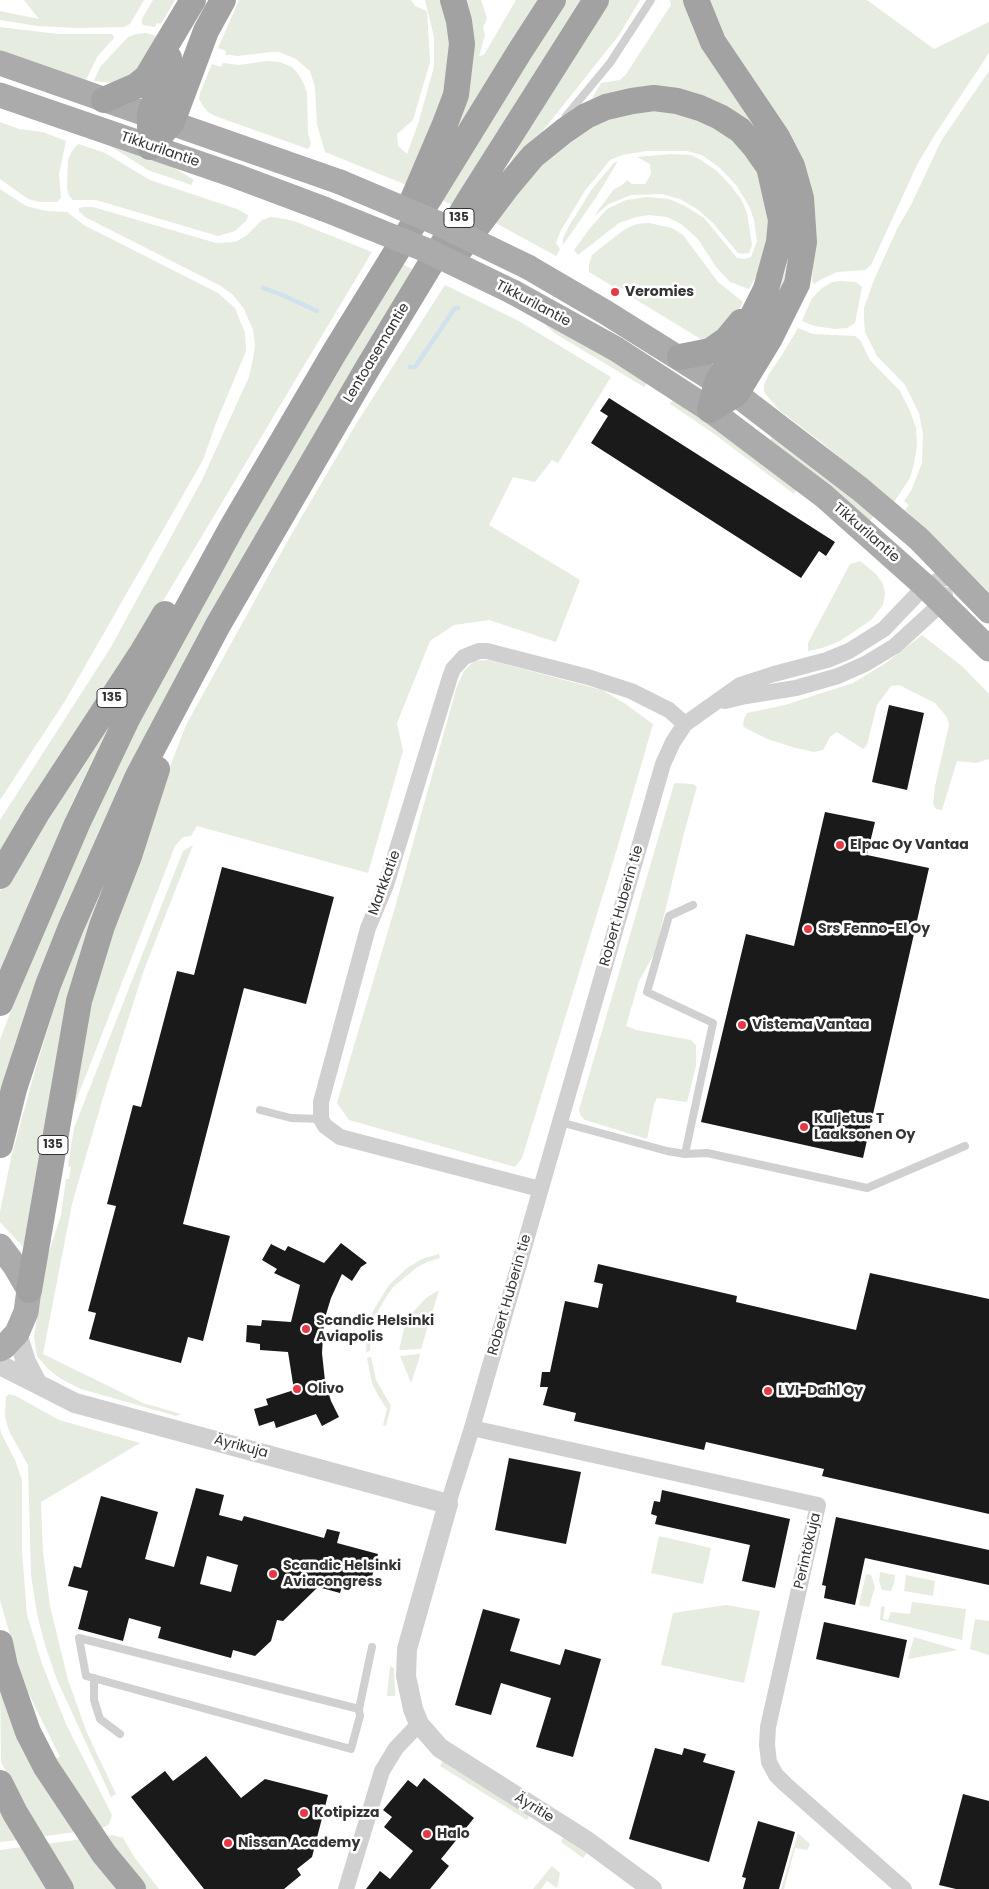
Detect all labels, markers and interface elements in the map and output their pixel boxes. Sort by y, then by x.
street label: Tikkurilantie [118,129,202,171]
road number: 135 [444,208,474,228]
street label: Tikkurilantie [493,277,573,331]
place label: Veromies [625,284,694,300]
marker: Veromies [609,286,621,298]
street label: Lentoasemantie [341,300,413,406]
street label: Tikkurilantie [829,500,903,566]
road number: 135 [97,688,127,708]
place label: Elpac Oy Vantaa [850,837,969,853]
marker: Elpac Oy Vantaa [834,839,846,851]
street label: Robert Huberin tie [597,844,647,968]
street label: Markkatie [366,848,404,918]
place label: Srs Fenno-El Oy [818,921,930,937]
marker: Srs Fenno-El Oy [802,923,814,935]
place label: Vistema Vantaa [752,1017,870,1033]
marker: Vistema Vantaa [736,1019,748,1031]
place label: Kuljetus T Laaksonen Oy [814,1111,915,1144]
marker: Kuljetus T Laaksonen Oy [798,1121,810,1133]
road number: 135 [38,1136,68,1154]
street label: Robert Huberin tie [485,1233,535,1357]
place label: Scandic Helsinki Aviapolis [316,1313,434,1345]
marker: Scandic Helsinki Aviapolis [300,1323,312,1335]
place label: Olivo [307,1381,344,1397]
marker: Olivo [291,1383,303,1395]
place label: LVI-Dahl Oy [778,1383,863,1399]
marker: LVI-Dahl Oy [762,1385,774,1397]
street label: Äyrikuja [212,1432,270,1462]
street label: Perintökuja [791,1511,825,1591]
place label: Scandic Helsinki Aviacongress [283,1558,401,1590]
marker: Scandic Helsinki Aviacongress [267,1568,279,1580]
street label: Äyritie [511,1789,557,1827]
place label: Kotipizza [314,1805,380,1821]
marker: Kotipizza [298,1807,310,1819]
place label: Halo [437,1826,470,1842]
marker: Halo [421,1828,433,1840]
place label: Nissan Academy [238,1835,360,1851]
marker: Nissan Academy [222,1837,234,1849]

